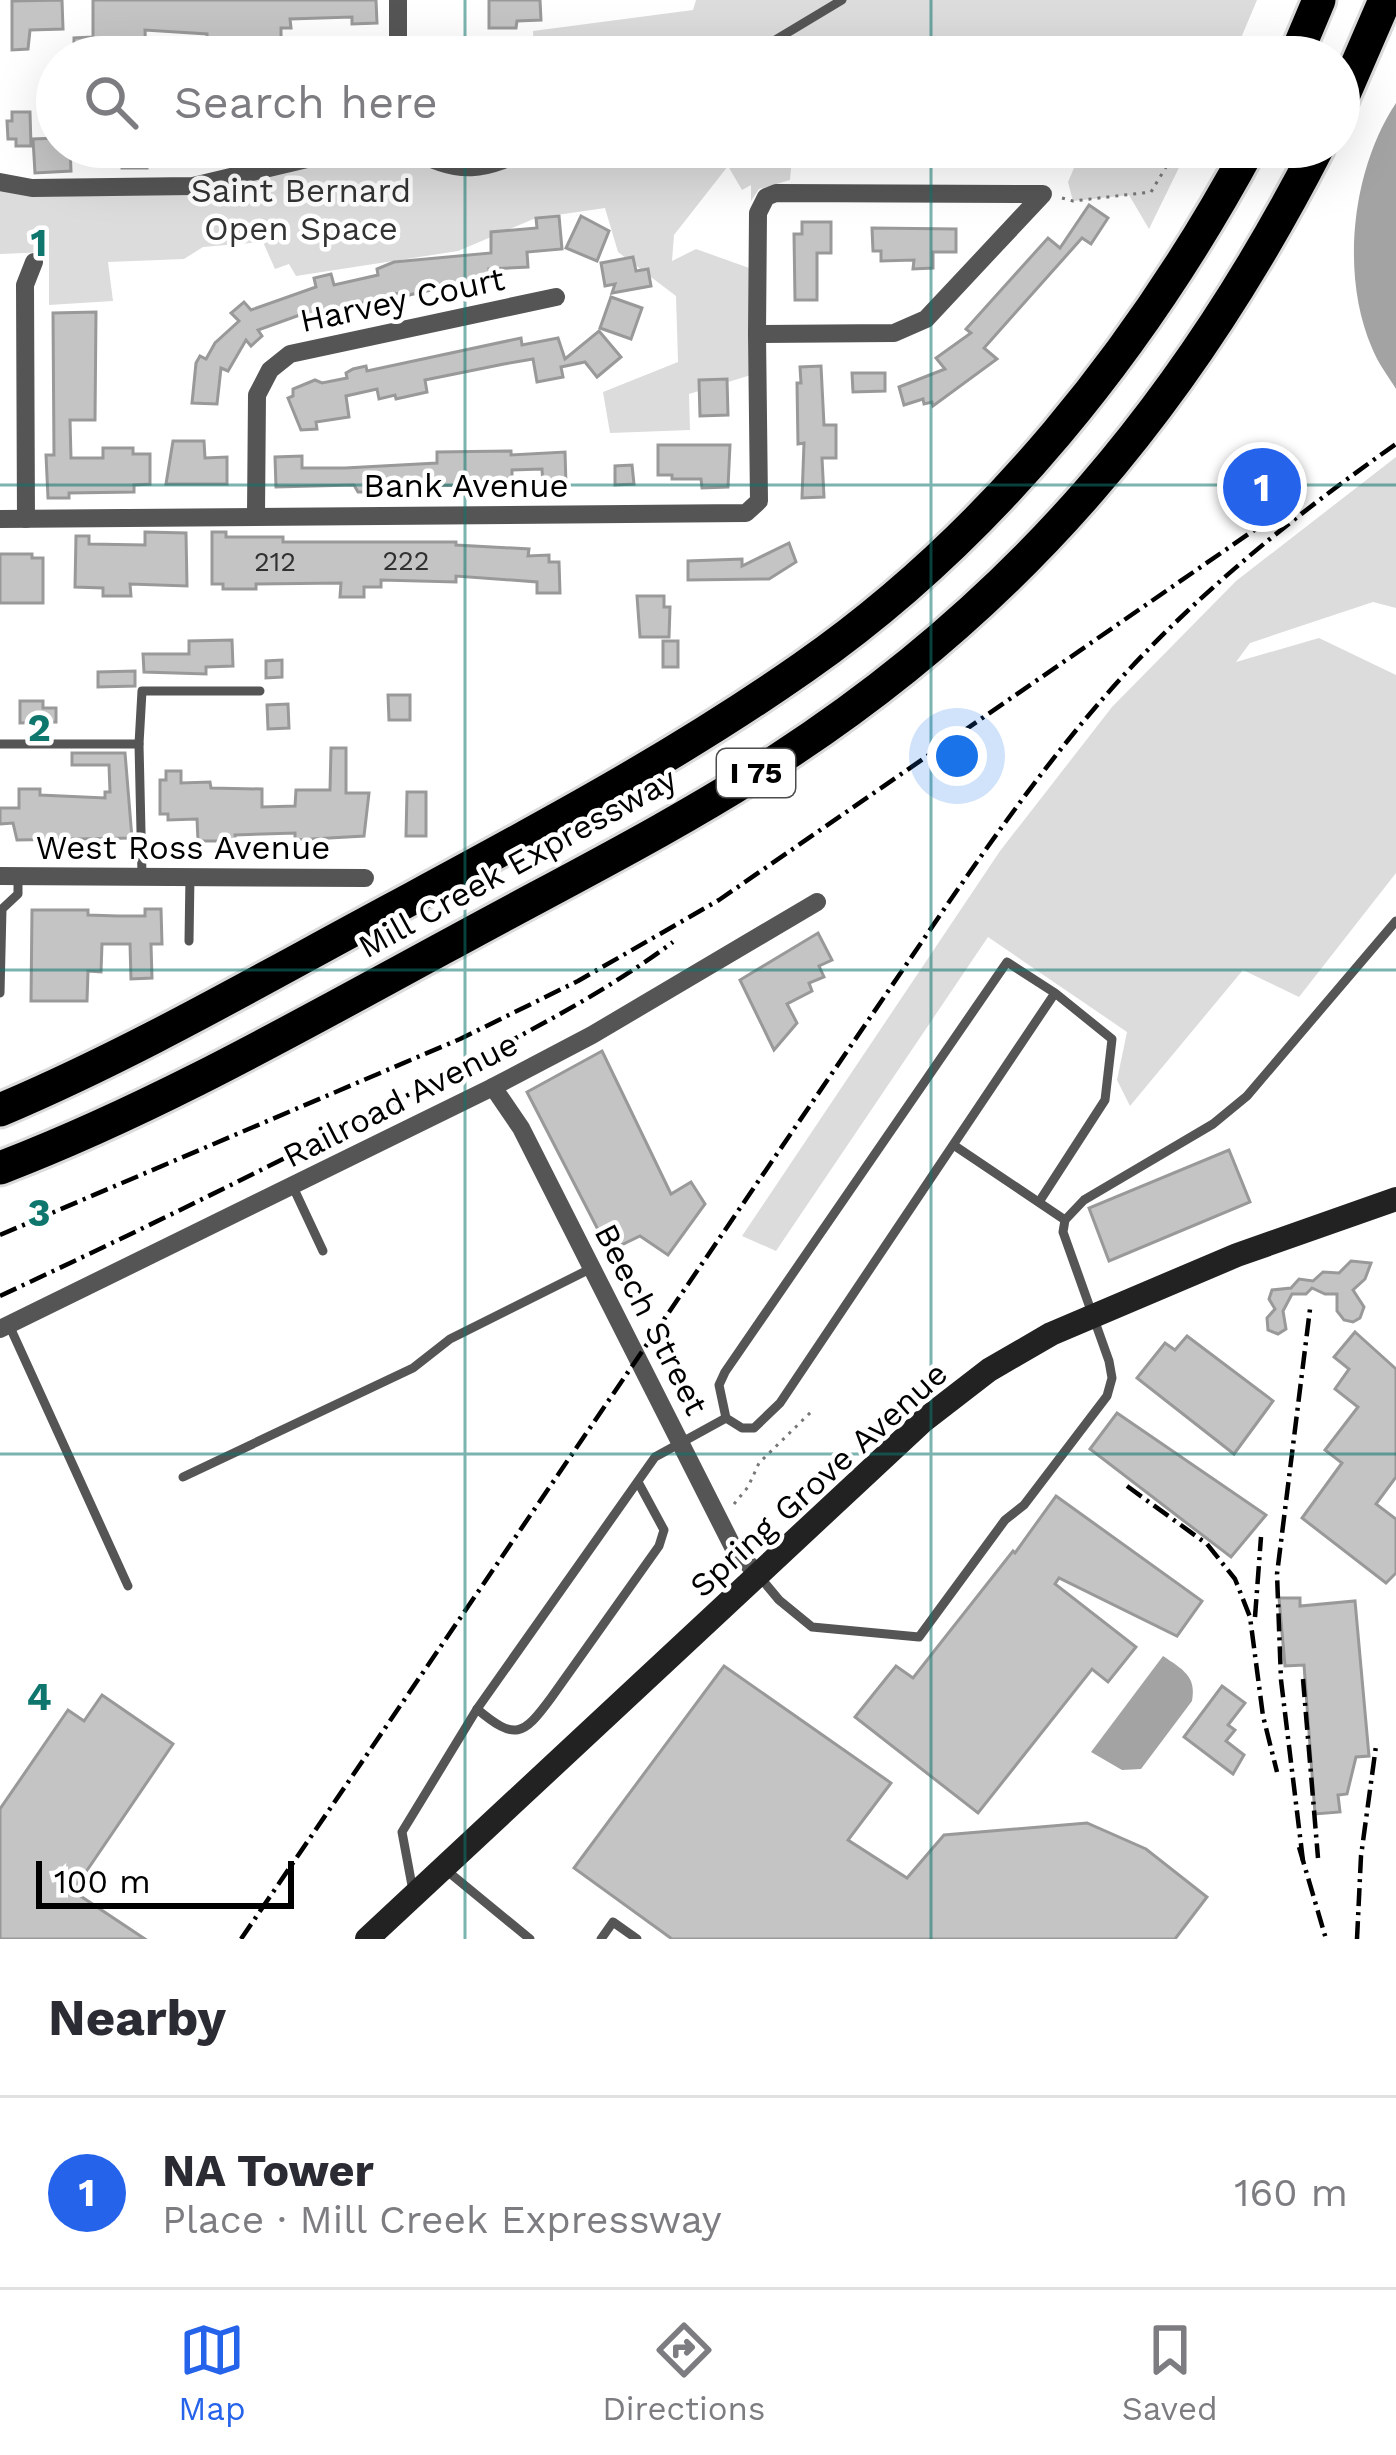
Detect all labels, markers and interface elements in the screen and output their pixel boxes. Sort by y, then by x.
search box [36,36,1360,168]
icon: search [78,69,144,135]
text: Search here [174,76,438,129]
park label: Saint Bernard Open Space [191,171,411,248]
text: 1 [31,220,47,265]
street label: Harvey Court [296,259,508,340]
pin: 1 [1223,442,1301,532]
street label: Bank Avenue [363,466,569,505]
house number: 222 [382,545,430,577]
house number: 212 [254,546,296,578]
text: 2 [27,705,51,750]
your location [927,726,987,786]
road number: I 75 [717,749,795,797]
street label: Mill Creek Expressway [352,759,683,966]
street label: West Ross Avenue [36,828,330,867]
street label: Railroad Avenue [276,1023,524,1175]
text: 3 [27,1190,51,1235]
street label: Beech Street [587,1217,716,1421]
street label: Spring Grove Avenue [682,1354,955,1605]
text: 4 [26,1674,52,1719]
scale bar [36,1855,294,1908]
text: 100 m [54,1862,151,1901]
text: Nearby [48,1988,226,2047]
text: NA Tower [162,2144,374,2197]
text: 1 [79,2170,95,2215]
text: 160 m [1234,2170,1348,2215]
text: Place · Mill Creek Expressway [162,2197,722,2242]
tab: Map [178,2317,246,2428]
tab: Directions [602,2317,765,2428]
tab: Saved [1122,2317,1218,2428]

